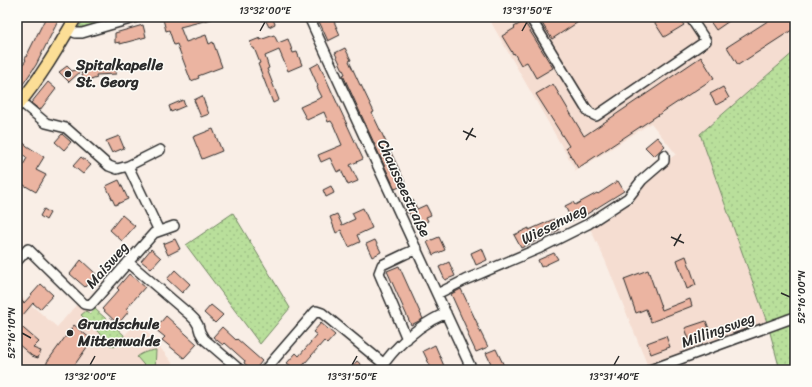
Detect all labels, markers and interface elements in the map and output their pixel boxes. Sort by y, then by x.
text: 13°32'00"E [239,2,292,20]
text: 13°31'50"E [502,2,553,20]
place label: Spitalkapelle St. Georg [75,52,164,95]
marker: Spitalkapelle St. Georg [63,69,73,79]
street label: Chausseestraße [370,135,438,241]
street label: Wiesenweg [516,196,592,252]
street label: Maisweg [79,235,135,295]
text: 52°16'00"N [793,270,811,324]
street label: Millingsweg [677,304,759,355]
text: 52°16'10"N [3,307,21,359]
place label: Grundschule Mittenwalde [77,311,161,354]
marker: Grundschule Mittenwalde [65,328,75,338]
text: 13°32'00"E [64,368,117,386]
text: 13°31'50"E [327,368,378,386]
text: 13°31'40"E [589,368,640,386]

